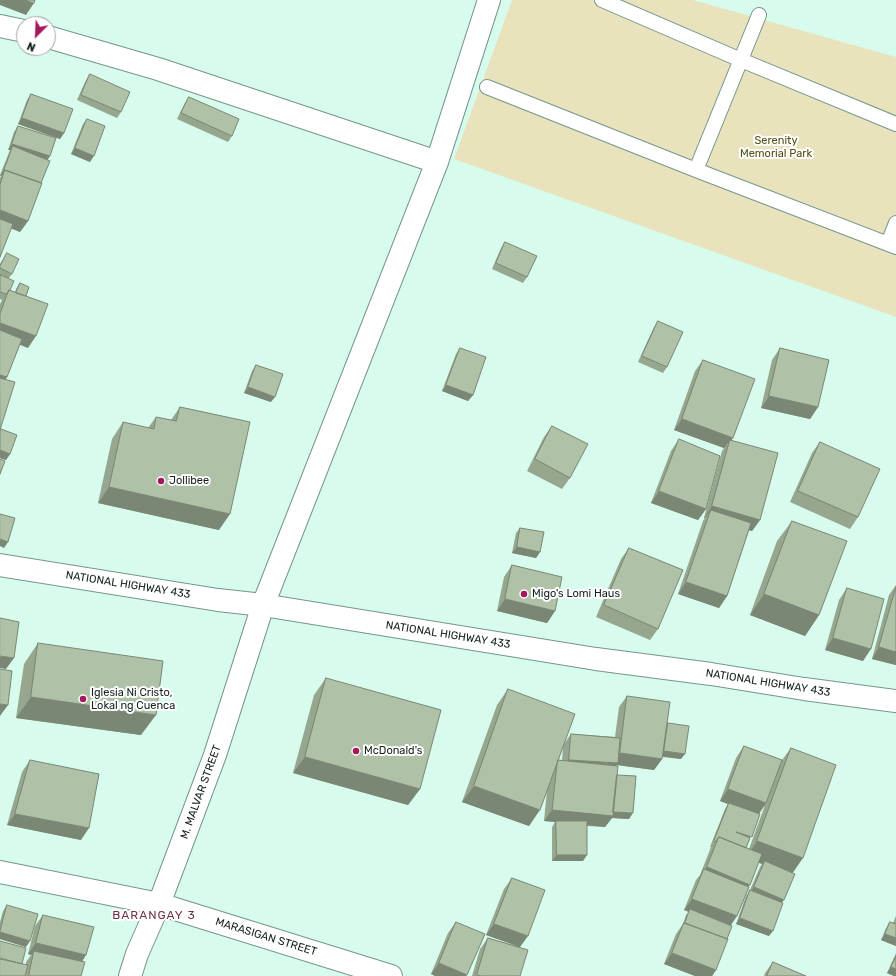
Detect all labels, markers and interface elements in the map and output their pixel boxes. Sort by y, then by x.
north arrow [16,16,56,56]
text: N [25,39,38,54]
park label: Serenity Memorial Park [740,134,812,160]
place label: Jollibee [169,474,209,488]
marker: Jollibee [156,476,166,486]
street label: NATIONAL HIGHWAY 433 [65,569,191,601]
place label: Migo's Lomi Haus [532,587,620,601]
marker: Migo's Lomi Haus [519,589,529,599]
street label: NATIONAL HIGHWAY 433 [385,619,511,651]
street label: NATIONAL HIGHWAY 433 [705,667,831,699]
place label: Iglesia Ni Cristo, Lokal ng Cuenca [91,686,175,712]
marker: Iglesia Ni Cristo, Lokal ng Cuenca [78,694,88,704]
street label: M. MALVAR STREET [178,743,224,841]
place label: McDonald's [364,744,422,758]
marker: McDonald's [351,746,361,756]
district label: BARANGAY 3 [112,909,196,923]
street label: MARASIGAN STREET [214,915,318,959]

